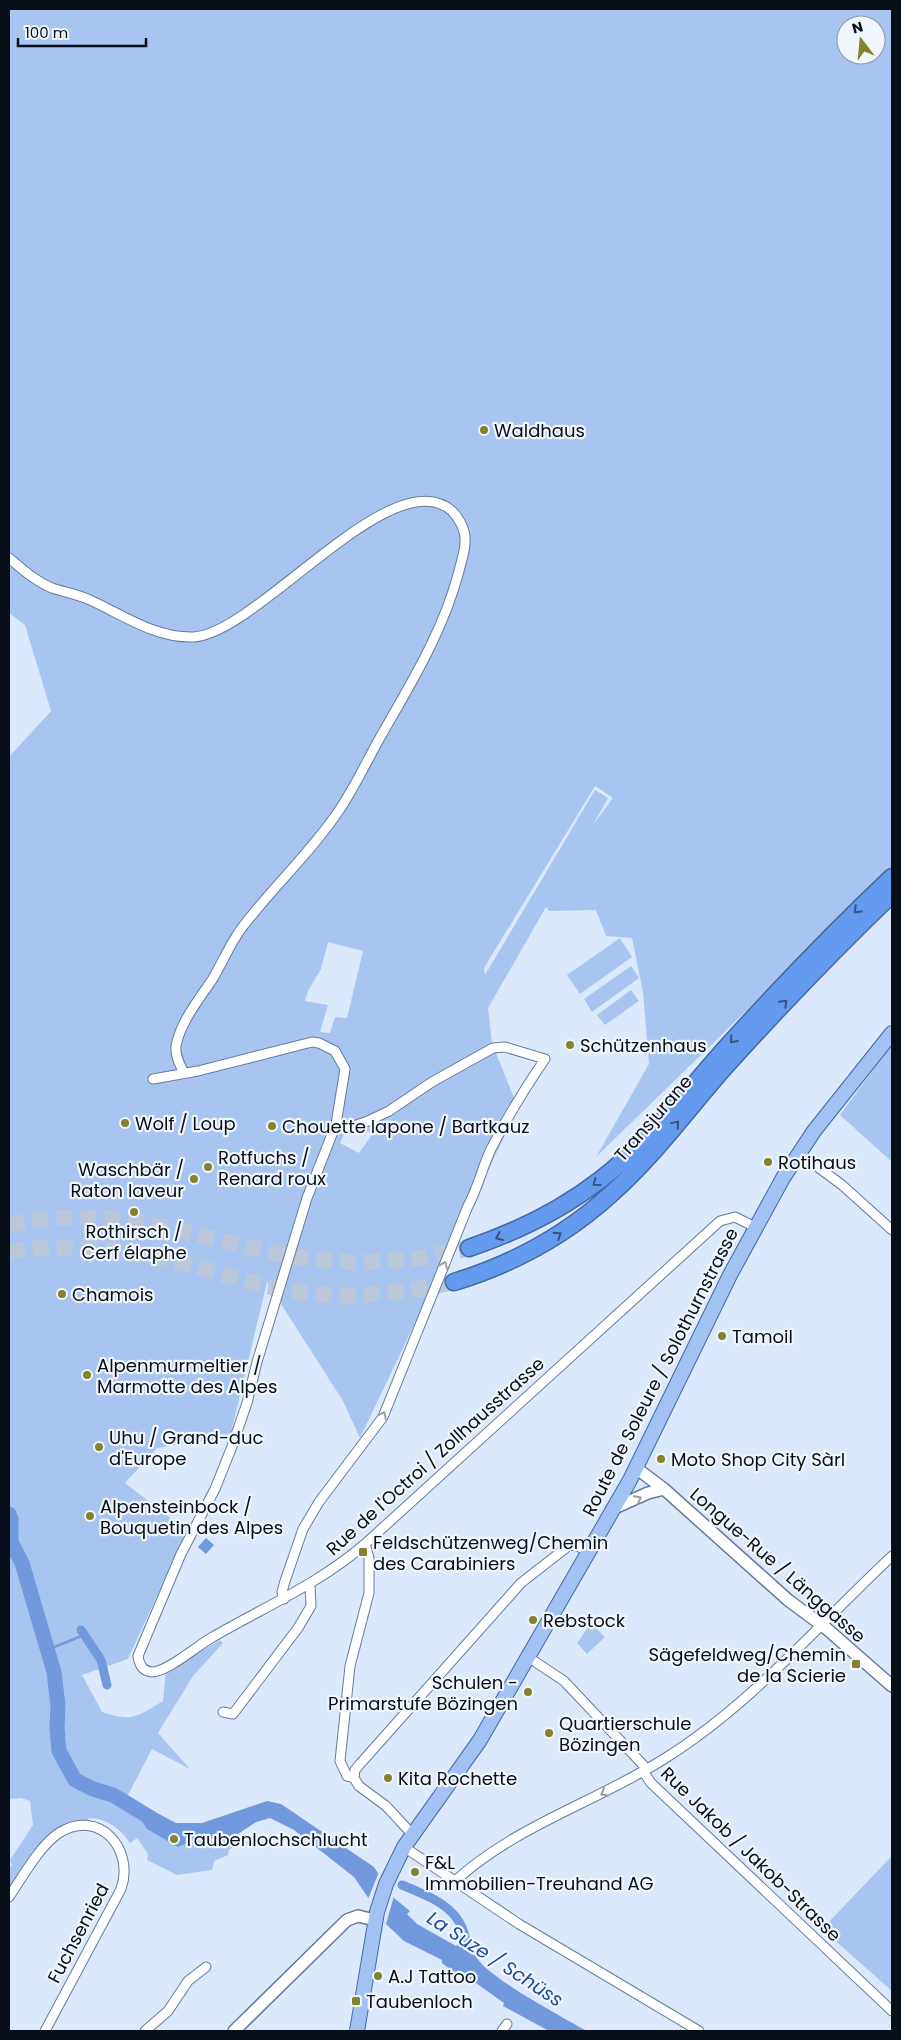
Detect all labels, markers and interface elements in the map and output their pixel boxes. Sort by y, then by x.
scale bar [18,15,145,47]
north arrow [836,15,886,65]
text: N [850,16,865,39]
text: 100 m [25,22,68,43]
place label: Waldhaus [494,418,585,443]
marker: Waldhaus [478,424,490,436]
one-way arrow [854,904,863,913]
one-way arrow [778,1000,787,1009]
place label: Schützenhaus [580,1033,707,1058]
one-way arrow [729,1035,738,1044]
marker: Schützenhaus [564,1039,576,1051]
street label: Transjurane [608,1069,698,1167]
place label: Wolf / Loup [135,1111,236,1136]
place label: Chouette lapone / Bartkauz [282,1114,529,1139]
marker: Wolf / Loup [119,1117,131,1129]
marker: Chouette lapone / Bartkauz [266,1120,278,1132]
one-way arrow [670,1121,679,1130]
place label: Rotfuchs / Renard roux [218,1145,326,1191]
place label: Rotihaus [778,1150,856,1175]
marker: Rotihaus [762,1156,774,1168]
place label: Waschbär / Raton laveur [70,1157,184,1203]
marker: Rotfuchs / Renard roux [202,1161,214,1173]
marker: Waschbär / Raton laveur [188,1173,200,1185]
one-way arrow [593,1177,602,1185]
marker: Rothirsch / Cerf élaphe [128,1206,140,1218]
place label: Rothirsch / Cerf élaphe [81,1219,187,1265]
street label: Route de Soleure / Solothurnstrasse [576,1224,744,1520]
one-way arrow [495,1231,504,1241]
one-way arrow [552,1232,561,1241]
one-way arrow [438,1261,448,1270]
place label: Chamois [72,1282,153,1307]
marker: Chamois [56,1288,68,1300]
place label: Tamoil [732,1324,793,1349]
marker: Tamoil [716,1330,728,1342]
street label: Rue de l'Octroi / Zollhausstrasse [320,1351,550,1561]
place label: Alpenmurmeltier / Marmotte des Alpes [97,1353,277,1399]
marker: Alpenmurmeltier / Marmotte des Alpes [81,1369,93,1381]
one-way arrow [377,1412,387,1421]
place label: Uhu / Grand-duc d'Europe [109,1425,264,1471]
marker: Uhu / Grand-duc d'Europe [93,1441,105,1453]
place label: Moto Shop City Sàrl [671,1447,845,1472]
marker: Moto Shop City Sàrl [655,1453,667,1465]
street label: Longue-Rue / Länggasse [685,1482,871,1648]
place label: Alpensteinbock / Bouquetin des Alpes [100,1494,283,1540]
one-way arrow [633,1495,642,1505]
marker: Alpensteinbock / Bouquetin des Alpes [84,1510,96,1522]
place label: Feldschützenweg/Chemin des Carabiniers [373,1530,608,1576]
marker: Feldschützenweg/Chemin des Carabiniers [357,1546,369,1558]
place label: Rebstock [543,1608,626,1633]
marker: Rebstock [527,1614,539,1626]
place label: Sägefeldweg/Chemin de la Scierie [649,1642,846,1688]
marker: Sägefeldweg/Chemin de la Scierie [850,1658,862,1670]
place label: Schulen - Primarstufe Bözingen [328,1670,518,1716]
marker: Schulen - Primarstufe Bözingen [522,1686,534,1698]
place label: Quartierschule Bözingen [559,1711,691,1757]
marker: Quartierschule Bözingen [543,1727,555,1739]
street label: Rue Jakob / Jakob-Strasse [655,1761,847,1947]
place label: Kita Rochette [398,1766,517,1791]
marker: Kita Rochette [382,1772,394,1784]
one-way arrow [600,1786,609,1796]
place label: Taubenlochschlucht [184,1827,367,1852]
marker: Taubenlochschlucht [168,1833,180,1845]
place label: F&L Immobilien-Treuhand AG [425,1850,654,1896]
marker: F&L Immobilien-Treuhand AG [409,1866,421,1878]
street label: Fuchsenried [41,1879,115,1987]
water label: La Suze / Schüss [422,1905,568,2013]
place label: A.J Tattoo [388,1964,476,1989]
marker: A.J Tattoo [372,1970,384,1982]
place label: Taubenloch [366,1989,473,2014]
marker: Taubenloch [350,1995,362,2007]

